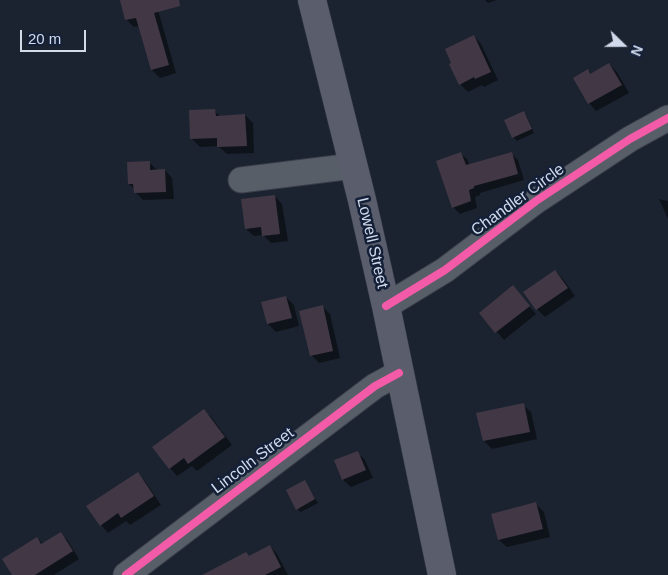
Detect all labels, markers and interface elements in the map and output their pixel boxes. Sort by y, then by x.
scale bar [22,20,89,52]
north arrow [598,20,648,70]
text: 20 m [28,30,61,47]
text: N [628,43,646,58]
street label: Chandler Circle [468,160,568,240]
street label: Lowell Street [352,196,392,290]
street label: Lincoln Street [208,424,298,498]

